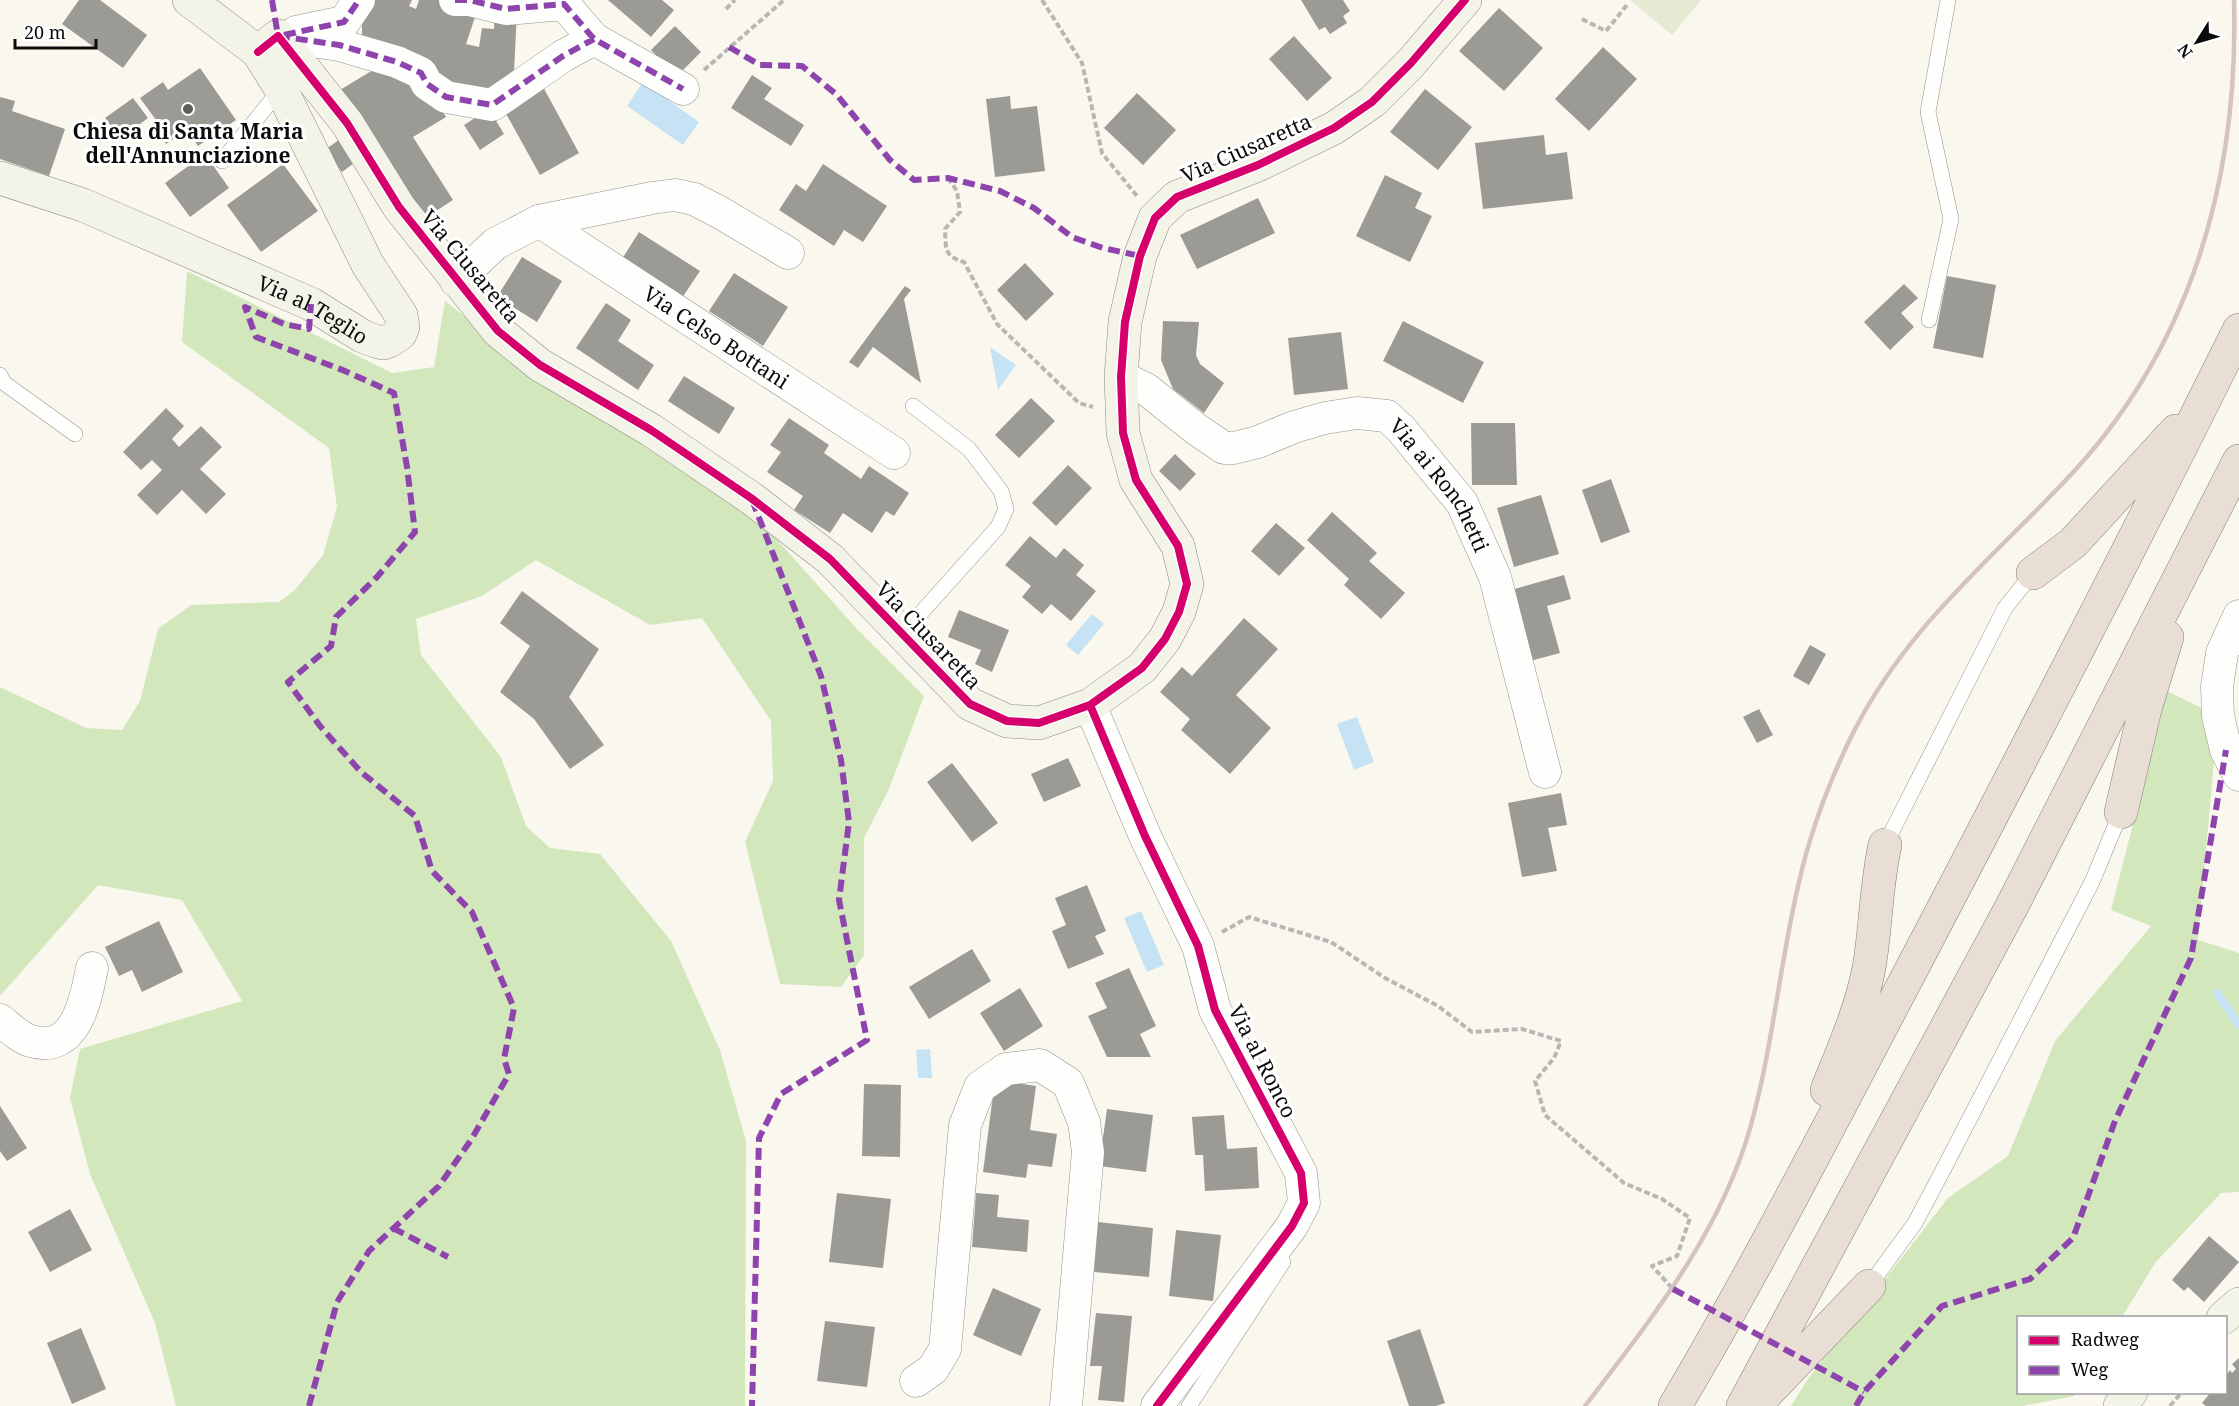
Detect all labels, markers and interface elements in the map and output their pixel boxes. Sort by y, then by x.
scale bar [15,12,96,50]
north arrow [2167,12,2227,72]
text: 20 m [24,20,66,44]
text: N [2172,39,2198,63]
marker: Chiesa di Santa Maria dell'Annunciazione [181,102,195,116]
street label: Via Ciusaretta [1176,107,1316,189]
place label: Chiesa di Santa Maria dell'Annunciazione [73,117,304,169]
street label: Via Ciusaretta [415,203,527,329]
street label: Via al Teglio [253,269,374,350]
street label: Via Celso Bottani [638,279,795,395]
street label: Via ai Ronchetti [1384,412,1496,556]
street label: Via Ciusaretta [870,575,988,695]
street label: Via al Ronco [1222,999,1304,1123]
legend [2017,1316,2227,1394]
text: Radweg [2071,1327,2139,1351]
text: Weg [2071,1357,2108,1381]

